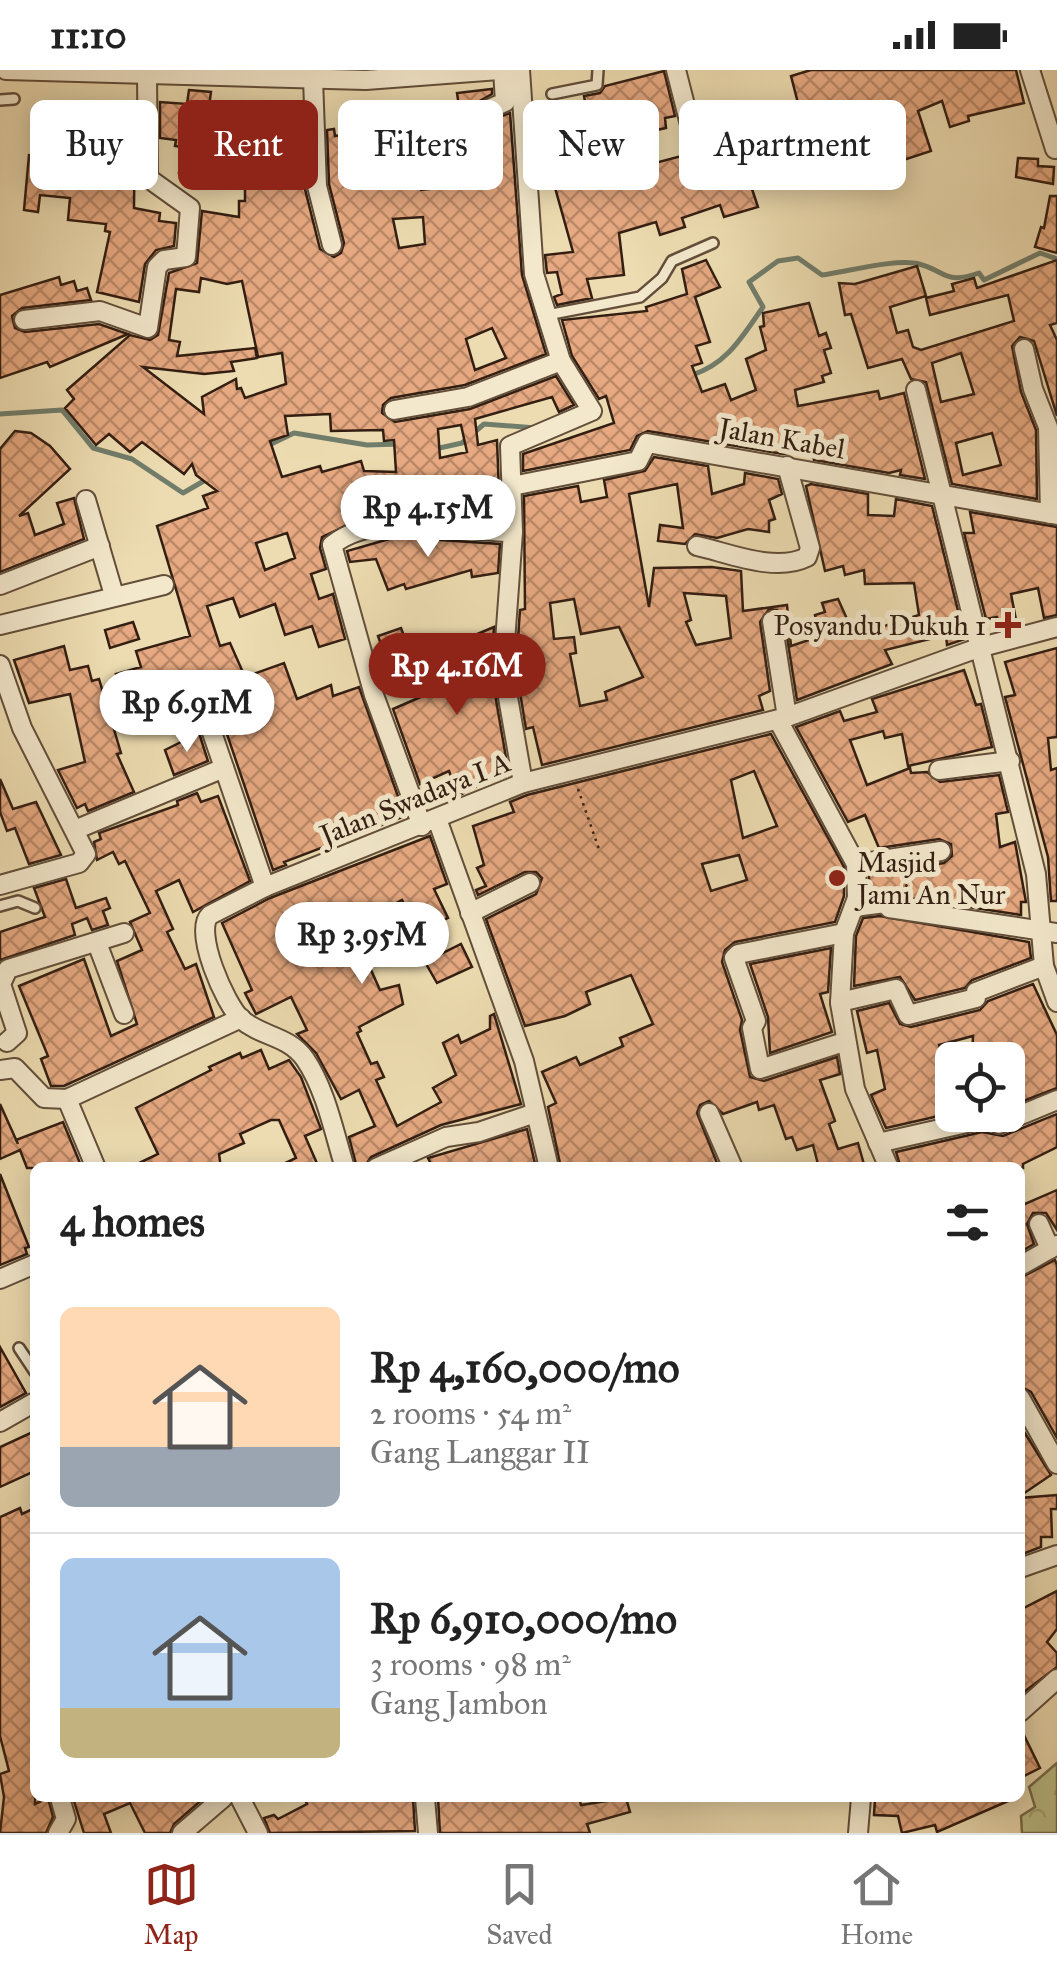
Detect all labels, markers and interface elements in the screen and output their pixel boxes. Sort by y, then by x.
text: 11:10 [50,12,127,58]
chip: Buy [30,100,158,190]
chip: Rent [178,100,318,190]
chip: Filters [338,100,503,190]
chip: New [523,100,659,190]
chip: Apartment [679,100,906,190]
street label: Jalan Kabel [713,410,848,467]
pin: Rp 4.15M [325,475,531,560]
text: Rp 4.15M [363,488,493,527]
place label: Posyandu Dukuh 1 [774,608,986,643]
marker: Posyandu Dukuh 1 [995,612,1021,638]
pin: Rp 4.16M [354,633,560,718]
text: Rp 4.16M [391,646,523,685]
pin: Rp 6.91M [84,670,290,755]
text: Rp 6.91M [121,683,253,722]
street label: Jalan Swadaya I A [312,744,516,854]
place label: Masjid Jami An Nur [854,845,1006,912]
marker: Masjid Jami An Nur [826,867,848,889]
pin: Rp 3.95M [259,902,465,987]
text: Rp 3.95M [297,915,427,954]
map controls [935,1042,1025,1132]
button: locate [935,1042,1025,1132]
icon: filters [940,1195,995,1250]
text: 4 homes [60,1196,205,1248]
text: Rp 4,160,000/mo [370,1342,679,1394]
icon: home [140,1347,260,1467]
text: 2 rooms · 54 m² [370,1394,571,1433]
text: Gang Langgar II [370,1433,590,1472]
text: Rp 6,910,000/mo [370,1593,677,1645]
icon: home [140,1598,260,1718]
text: 3 rooms · 98 m² [370,1645,571,1684]
text: Gang Jambon [370,1684,548,1723]
tab: Map [144,1857,199,1952]
tab: Saved [486,1857,553,1952]
tab: Home [840,1857,913,1952]

